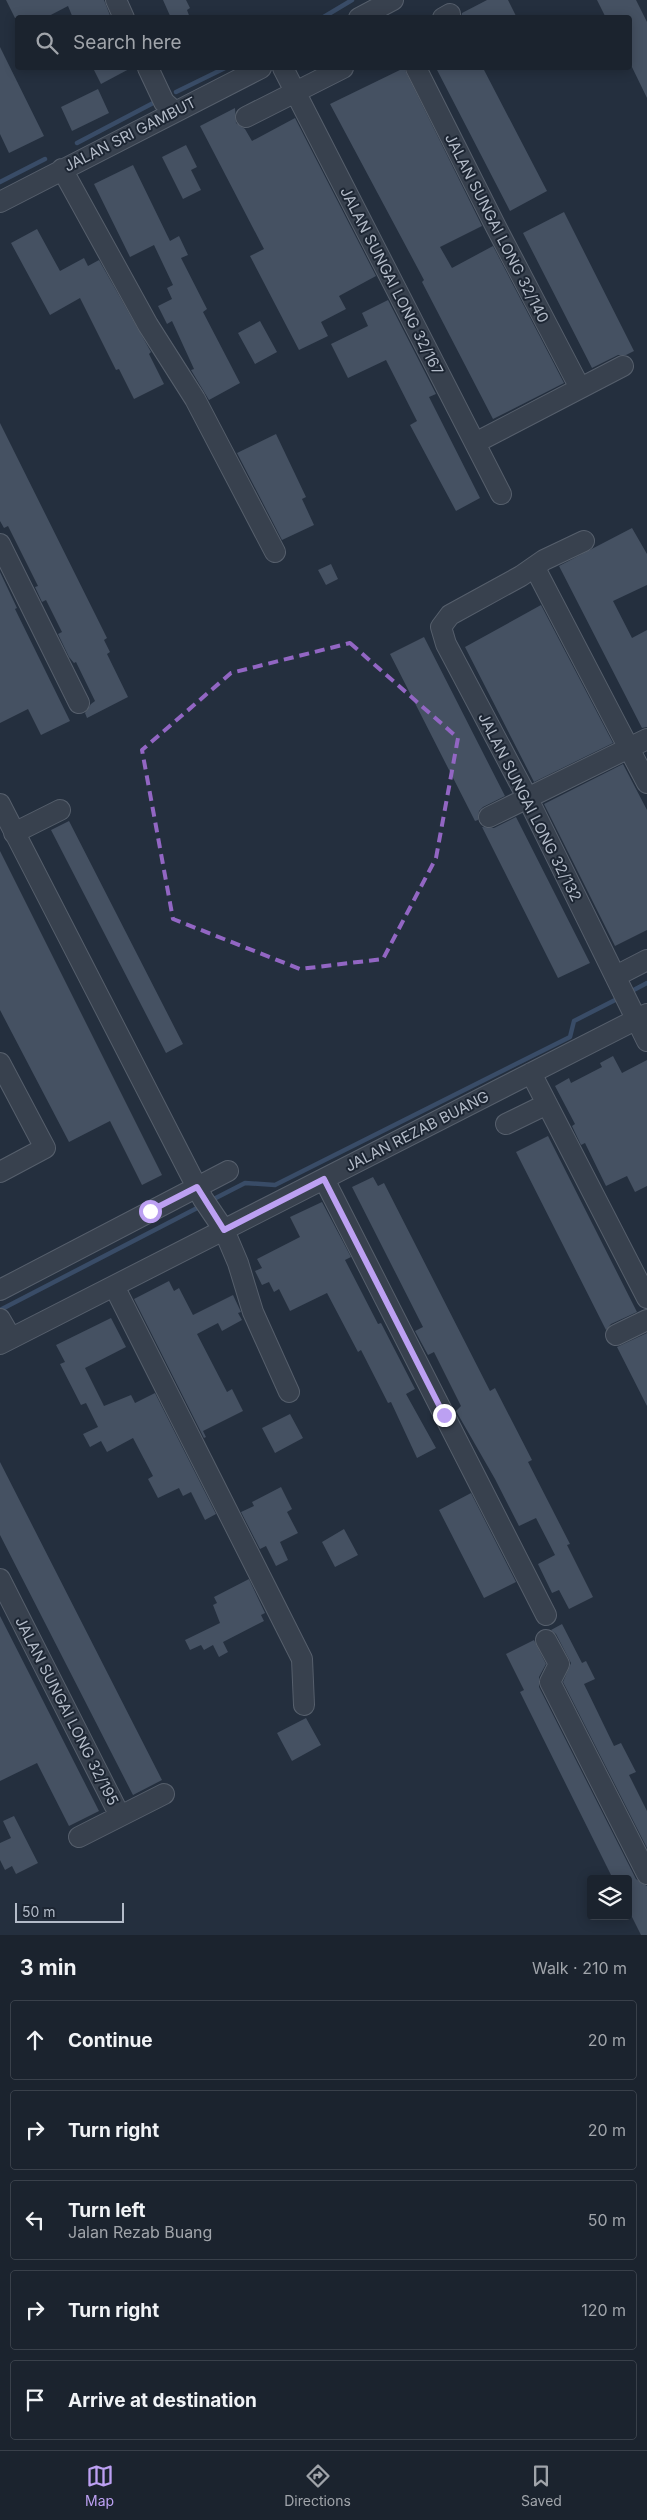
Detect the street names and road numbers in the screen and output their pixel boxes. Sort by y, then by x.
street label: JALAN SRI GAMBUT [61,92,199,176]
street label: JALAN SUNGAI LONG 32/140 [441,130,553,326]
street label: JALAN SUNGAI LONG 32/167 [336,184,448,378]
street label: JALAN SUNGAI LONG 32/132 [474,710,586,904]
street label: JALAN REZAB BUANG [342,1086,492,1176]
street label: JALAN SUNGAI LONG 32/195 [11,1614,123,1808]

